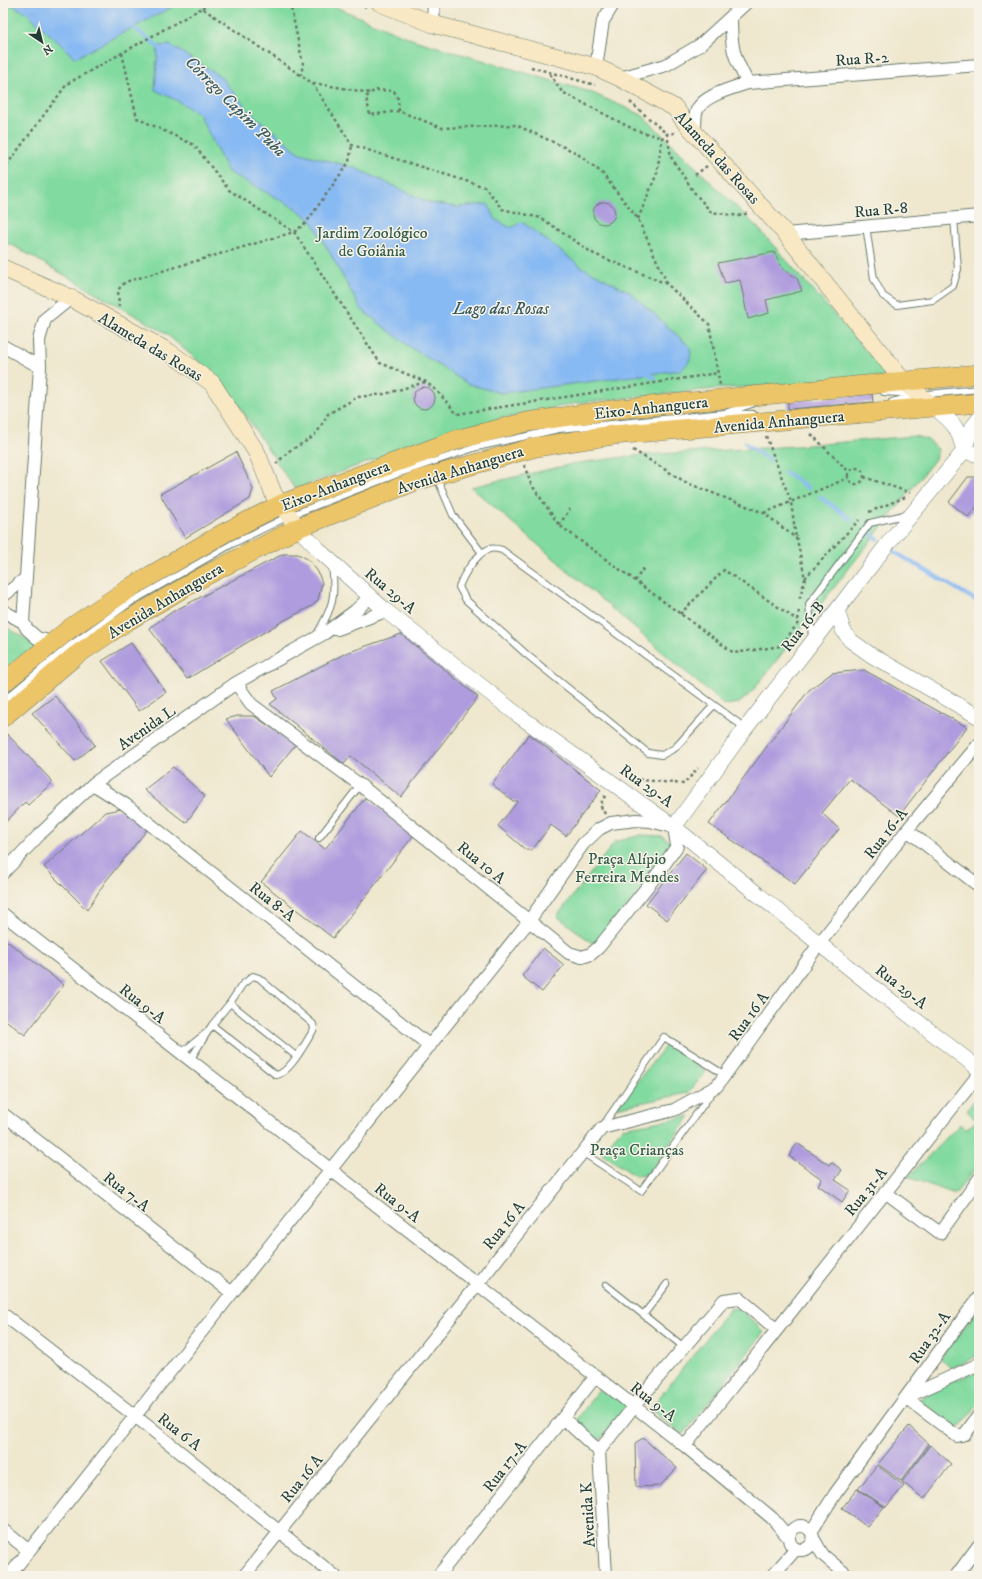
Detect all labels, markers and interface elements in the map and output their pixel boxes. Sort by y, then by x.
north arrow [22,22,62,62]
text: N [39,41,55,58]
street label: Rua R-2 [835,47,890,71]
water label: Córrego Capim Puba [180,51,291,162]
street label: Alameda das Rosas [670,107,764,208]
street label: Rua R-8 [853,198,909,222]
park label: Jardim Zoológico de Goiânia [314,223,428,261]
water label: Lago das Rosas [452,298,550,320]
street label: Alameda das Rosas [95,308,206,386]
street label: Eixo-Anhanguera [593,392,709,424]
street label: Avenida Anhanguera [713,406,845,438]
street label: Avenida Anhanguera [395,441,526,499]
street label: Eixo-Anhanguera [278,456,393,516]
street label: Avenida Anhanguera [104,558,227,643]
street label: Rua 29-A [361,563,421,619]
street label: Rua 16-B [777,597,829,656]
street label: Avenida L [114,701,180,755]
street label: Rua 29-A [616,760,678,812]
street label: Rua 16-A [860,803,912,863]
street label: Rua 10 A [453,837,510,889]
park label: Praça Alípio Ferreira Mendes [575,849,679,887]
street label: Rua 8-A [245,878,300,927]
street label: Rua 29-A [871,960,932,1014]
street label: Rua 9-A [115,980,170,1029]
street label: Rua 16 A [724,987,774,1045]
park label: Praça Crianças [590,1140,684,1160]
street label: Rua 31-A [840,1163,892,1220]
street label: Rua 7-A [99,1167,154,1217]
street label: Rua 9-A [370,1179,425,1228]
street label: Rua 16 A [478,1197,530,1254]
street label: Rua 32-A [905,1307,955,1368]
street label: Rua 9-A [626,1378,681,1427]
street label: Rua 6 A [153,1408,206,1456]
street label: Rua 17-A [479,1436,532,1496]
street label: Rua 16 A [276,1450,328,1507]
street label: Avenida K [576,1481,600,1548]

